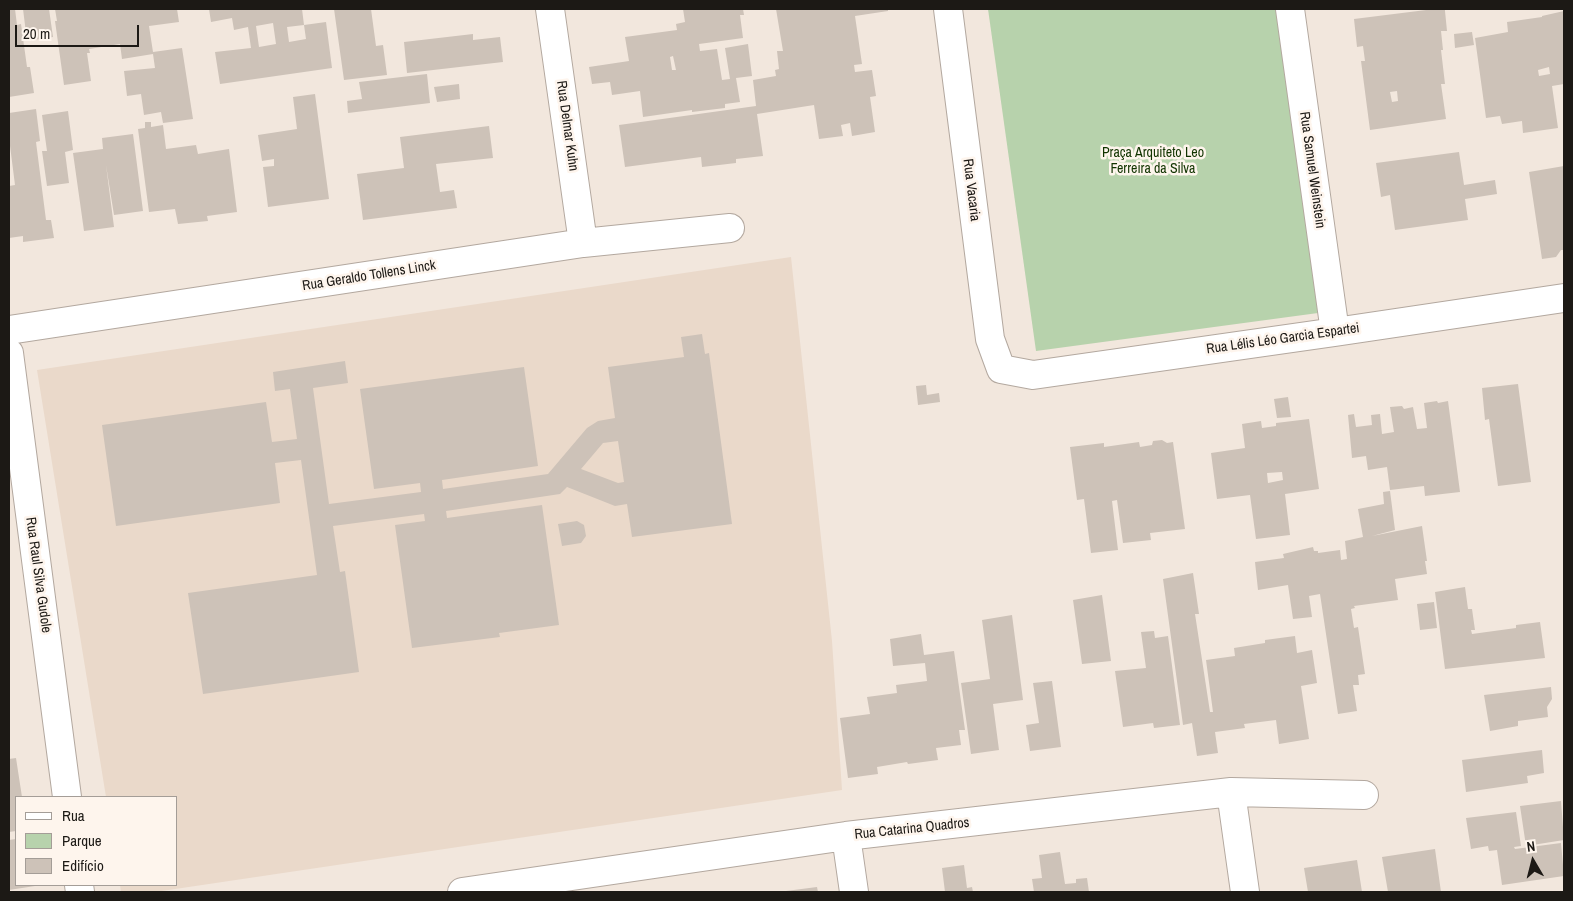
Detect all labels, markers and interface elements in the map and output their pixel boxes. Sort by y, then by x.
scale bar [18,15,141,47]
text: 20 m [23,23,50,44]
street label: Rua Delmar Kuhn [552,80,582,172]
street label: Rua Samuel Weinstein [1295,110,1329,230]
park label: Praça Arquiteto Leo Ferreira da Silva [1102,145,1204,178]
street label: Rua Vacaria [959,158,983,222]
street label: Rua Geraldo Tollens Linck [301,257,437,295]
street label: Rua Lélis Léo Garcia Espartei [1205,320,1361,358]
street label: Rua Raul Silva Gudole [22,516,54,634]
legend [15,796,178,886]
text: Rua [62,805,85,826]
street label: Rua Catarina Quadros [854,815,970,843]
text: Parque [62,830,102,851]
north arrow [1508,836,1558,886]
text: N [1526,837,1536,856]
text: Edifício [62,855,104,876]

